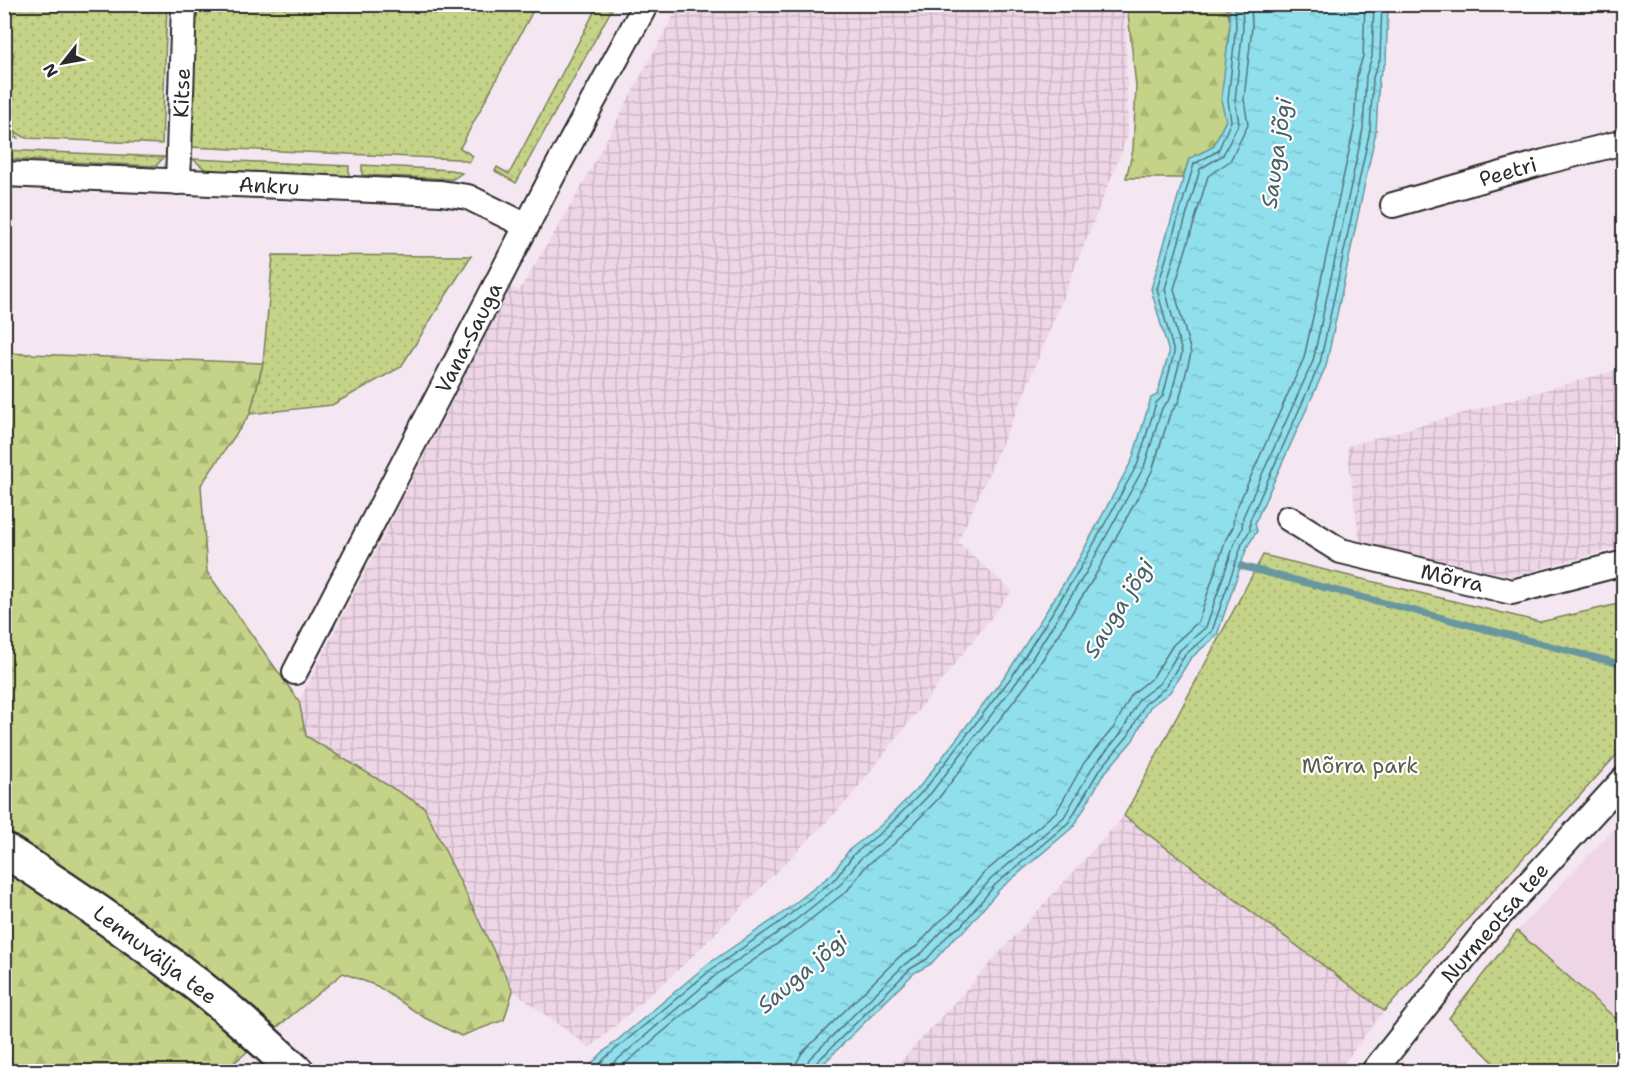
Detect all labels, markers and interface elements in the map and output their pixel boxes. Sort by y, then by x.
north arrow [33,33,93,93]
text: N [38,60,63,81]
street label: Kitse [167,67,197,119]
water label: Sauga jõgi [1254,95,1299,210]
street label: Peetri [1476,150,1540,194]
street label: Ankru [238,170,300,202]
street label: Vana-Sauga [429,278,509,398]
water label: Sauga jõgi [1077,553,1161,663]
street label: Mõrra [1418,557,1486,599]
park label: Mõrra park [1302,752,1418,780]
street label: Nurmeotsa tee [1435,857,1555,989]
street label: Lennuvälja tee [87,899,223,1011]
water label: Sauga jõgi [751,924,854,1020]

